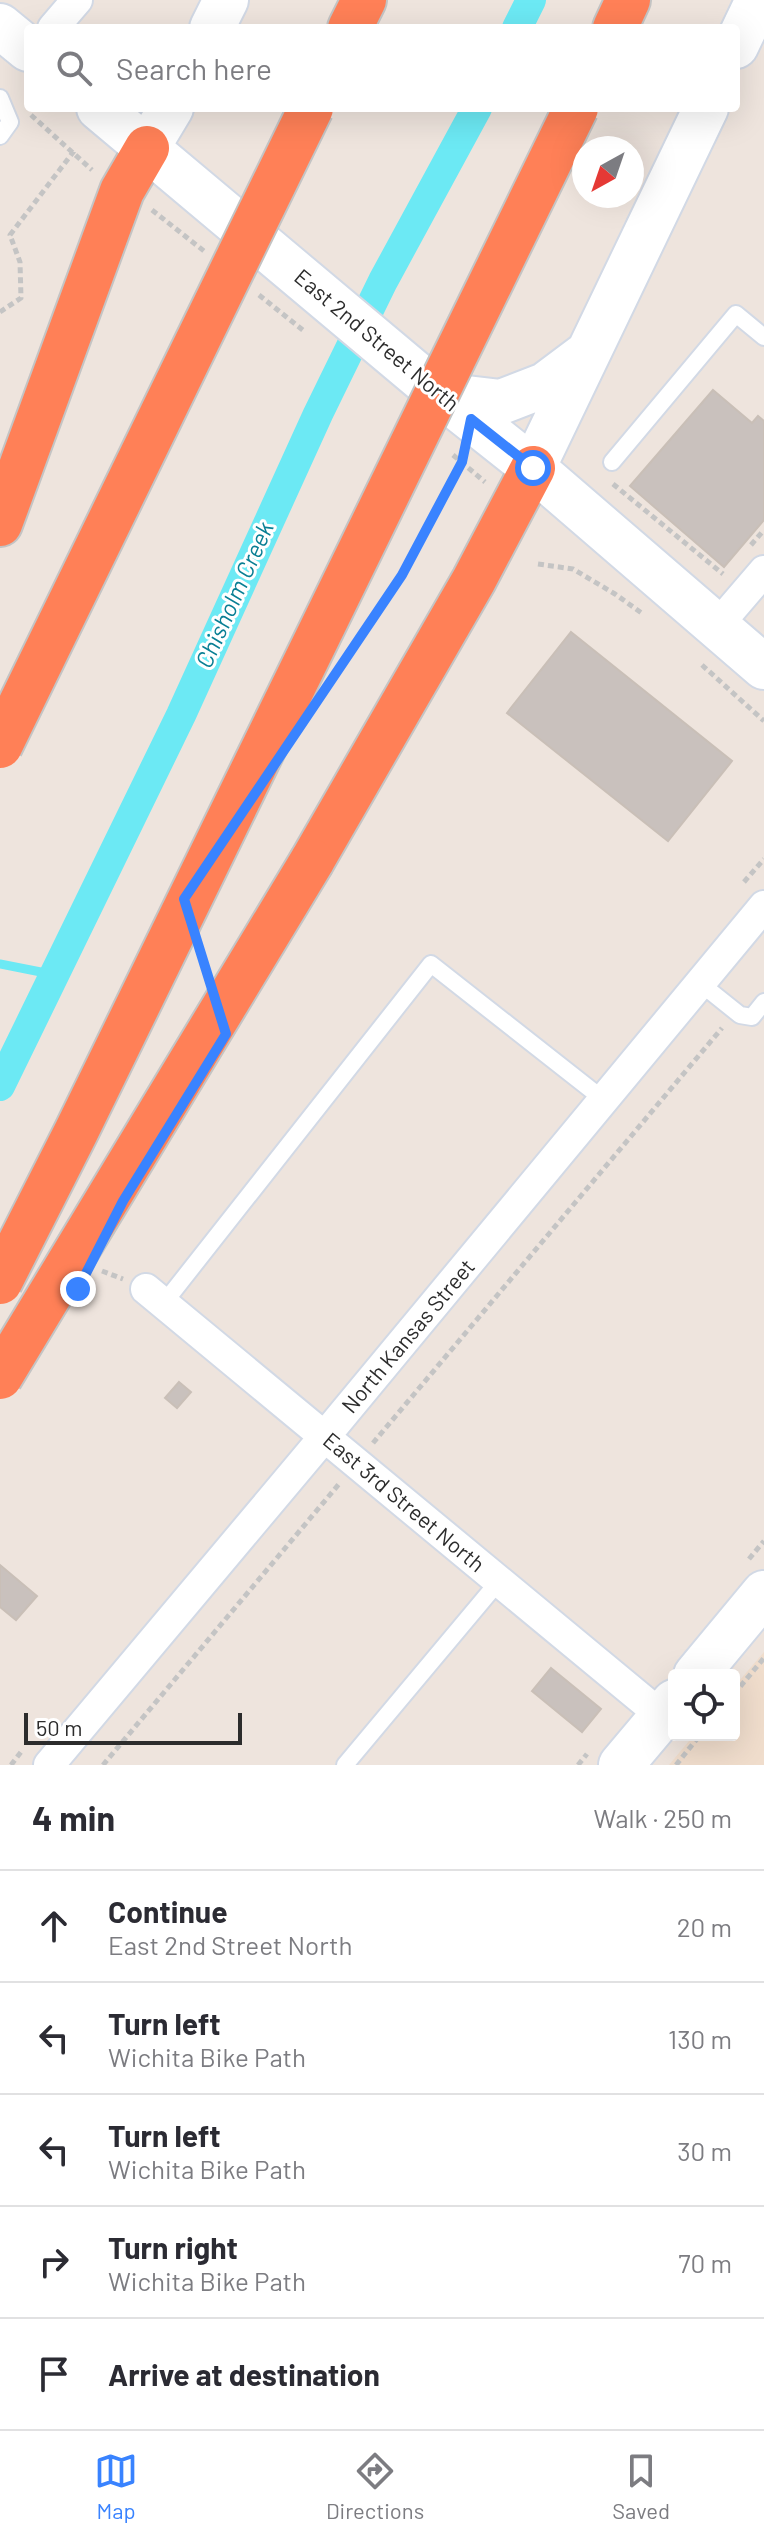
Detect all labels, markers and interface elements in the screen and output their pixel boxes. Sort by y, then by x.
search box [24,24,740,112]
icon: search [52,46,96,90]
text: Search here [116,50,272,86]
north arrow [572,136,644,208]
street label: East 2nd Street North [290,263,465,416]
route start [515,450,551,486]
water label: Chisholm Creek [188,516,279,672]
street label: North Kansas Street [335,1253,479,1418]
route end [60,1271,96,1307]
street label: East 3rd Street North [319,1426,491,1576]
map controls [668,1669,740,1741]
button: locate [668,1669,740,1741]
scale bar [24,1709,242,1745]
text: 50 m [36,1714,82,1740]
text: 4 min [32,1797,115,1838]
text: Walk · 250 m [594,1802,732,1833]
text: Continue [108,1893,228,1929]
icon: ahead [32,1904,76,1948]
text: 20 m [677,1911,732,1942]
text: East 2nd Street North [108,1929,353,1960]
text: Turn left [108,2005,221,2041]
icon: left [32,2016,76,2060]
text: 130 m [668,2023,732,2054]
text: Wichita Bike Path [108,2041,306,2072]
text: Turn left [108,2117,221,2153]
icon: left [32,2128,76,2172]
text: 30 m [677,2135,732,2166]
text: Wichita Bike Path [108,2153,306,2184]
text: Turn right [108,2229,238,2265]
icon: right [32,2240,76,2284]
text: 70 m [678,2247,732,2278]
text: Wichita Bike Path [108,2265,306,2296]
icon: arrive [32,2352,76,2396]
text: Arrive at destination [108,2356,380,2392]
tab: Map [94,2449,138,2523]
tab: Directions [326,2449,424,2523]
tab: Saved [612,2449,670,2523]

